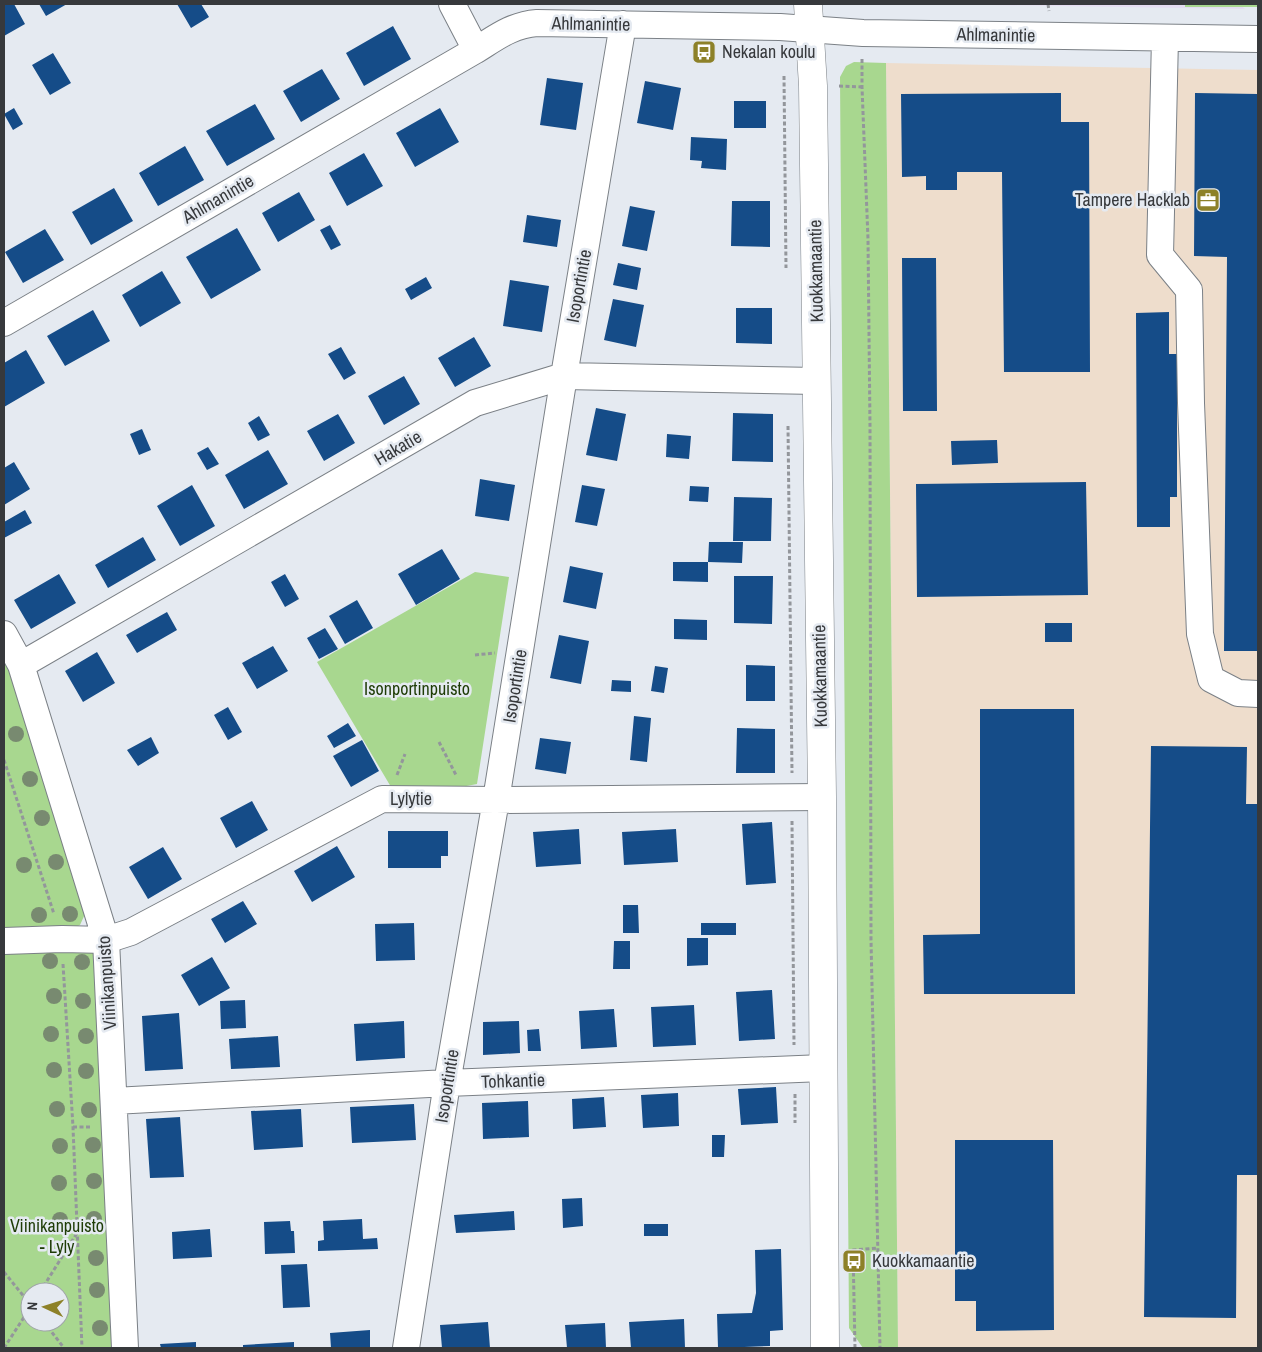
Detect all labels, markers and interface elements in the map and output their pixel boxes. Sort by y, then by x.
street label: Ahlmanintie [550,10,631,37]
street label: Ahlmanintie [955,21,1036,48]
bus stop icon: Nekalan koulu [691,39,717,65]
place label: Nekalan koulu [722,39,816,64]
street label: Ahlmanintie [177,168,258,230]
place label: Tampere Hacklab [1075,187,1190,212]
office icon: Tampere Hacklab [1195,187,1221,213]
street label: Kuokkamaantie [802,220,829,323]
street label: Isoportintie [560,247,597,324]
street label: Hakatie [369,424,426,471]
street label: Kuokkamaantie [806,625,833,728]
street label: Isoportintie [496,647,533,724]
park label: Isonportinpuisto [364,676,470,701]
street label: Lylytie [390,786,432,811]
street label: Viinikanpuisto [91,935,122,1031]
street label: Isoportintie [428,1047,465,1124]
street label: Tohkantie [481,1067,545,1094]
park label: Viinikanpuisto - Lyly [10,1213,104,1259]
bus stop icon: Kuokkamaantie [841,1248,867,1274]
place label: Kuokkamaantie [872,1248,975,1273]
north arrow [20,1282,70,1332]
text: N [23,1301,41,1311]

